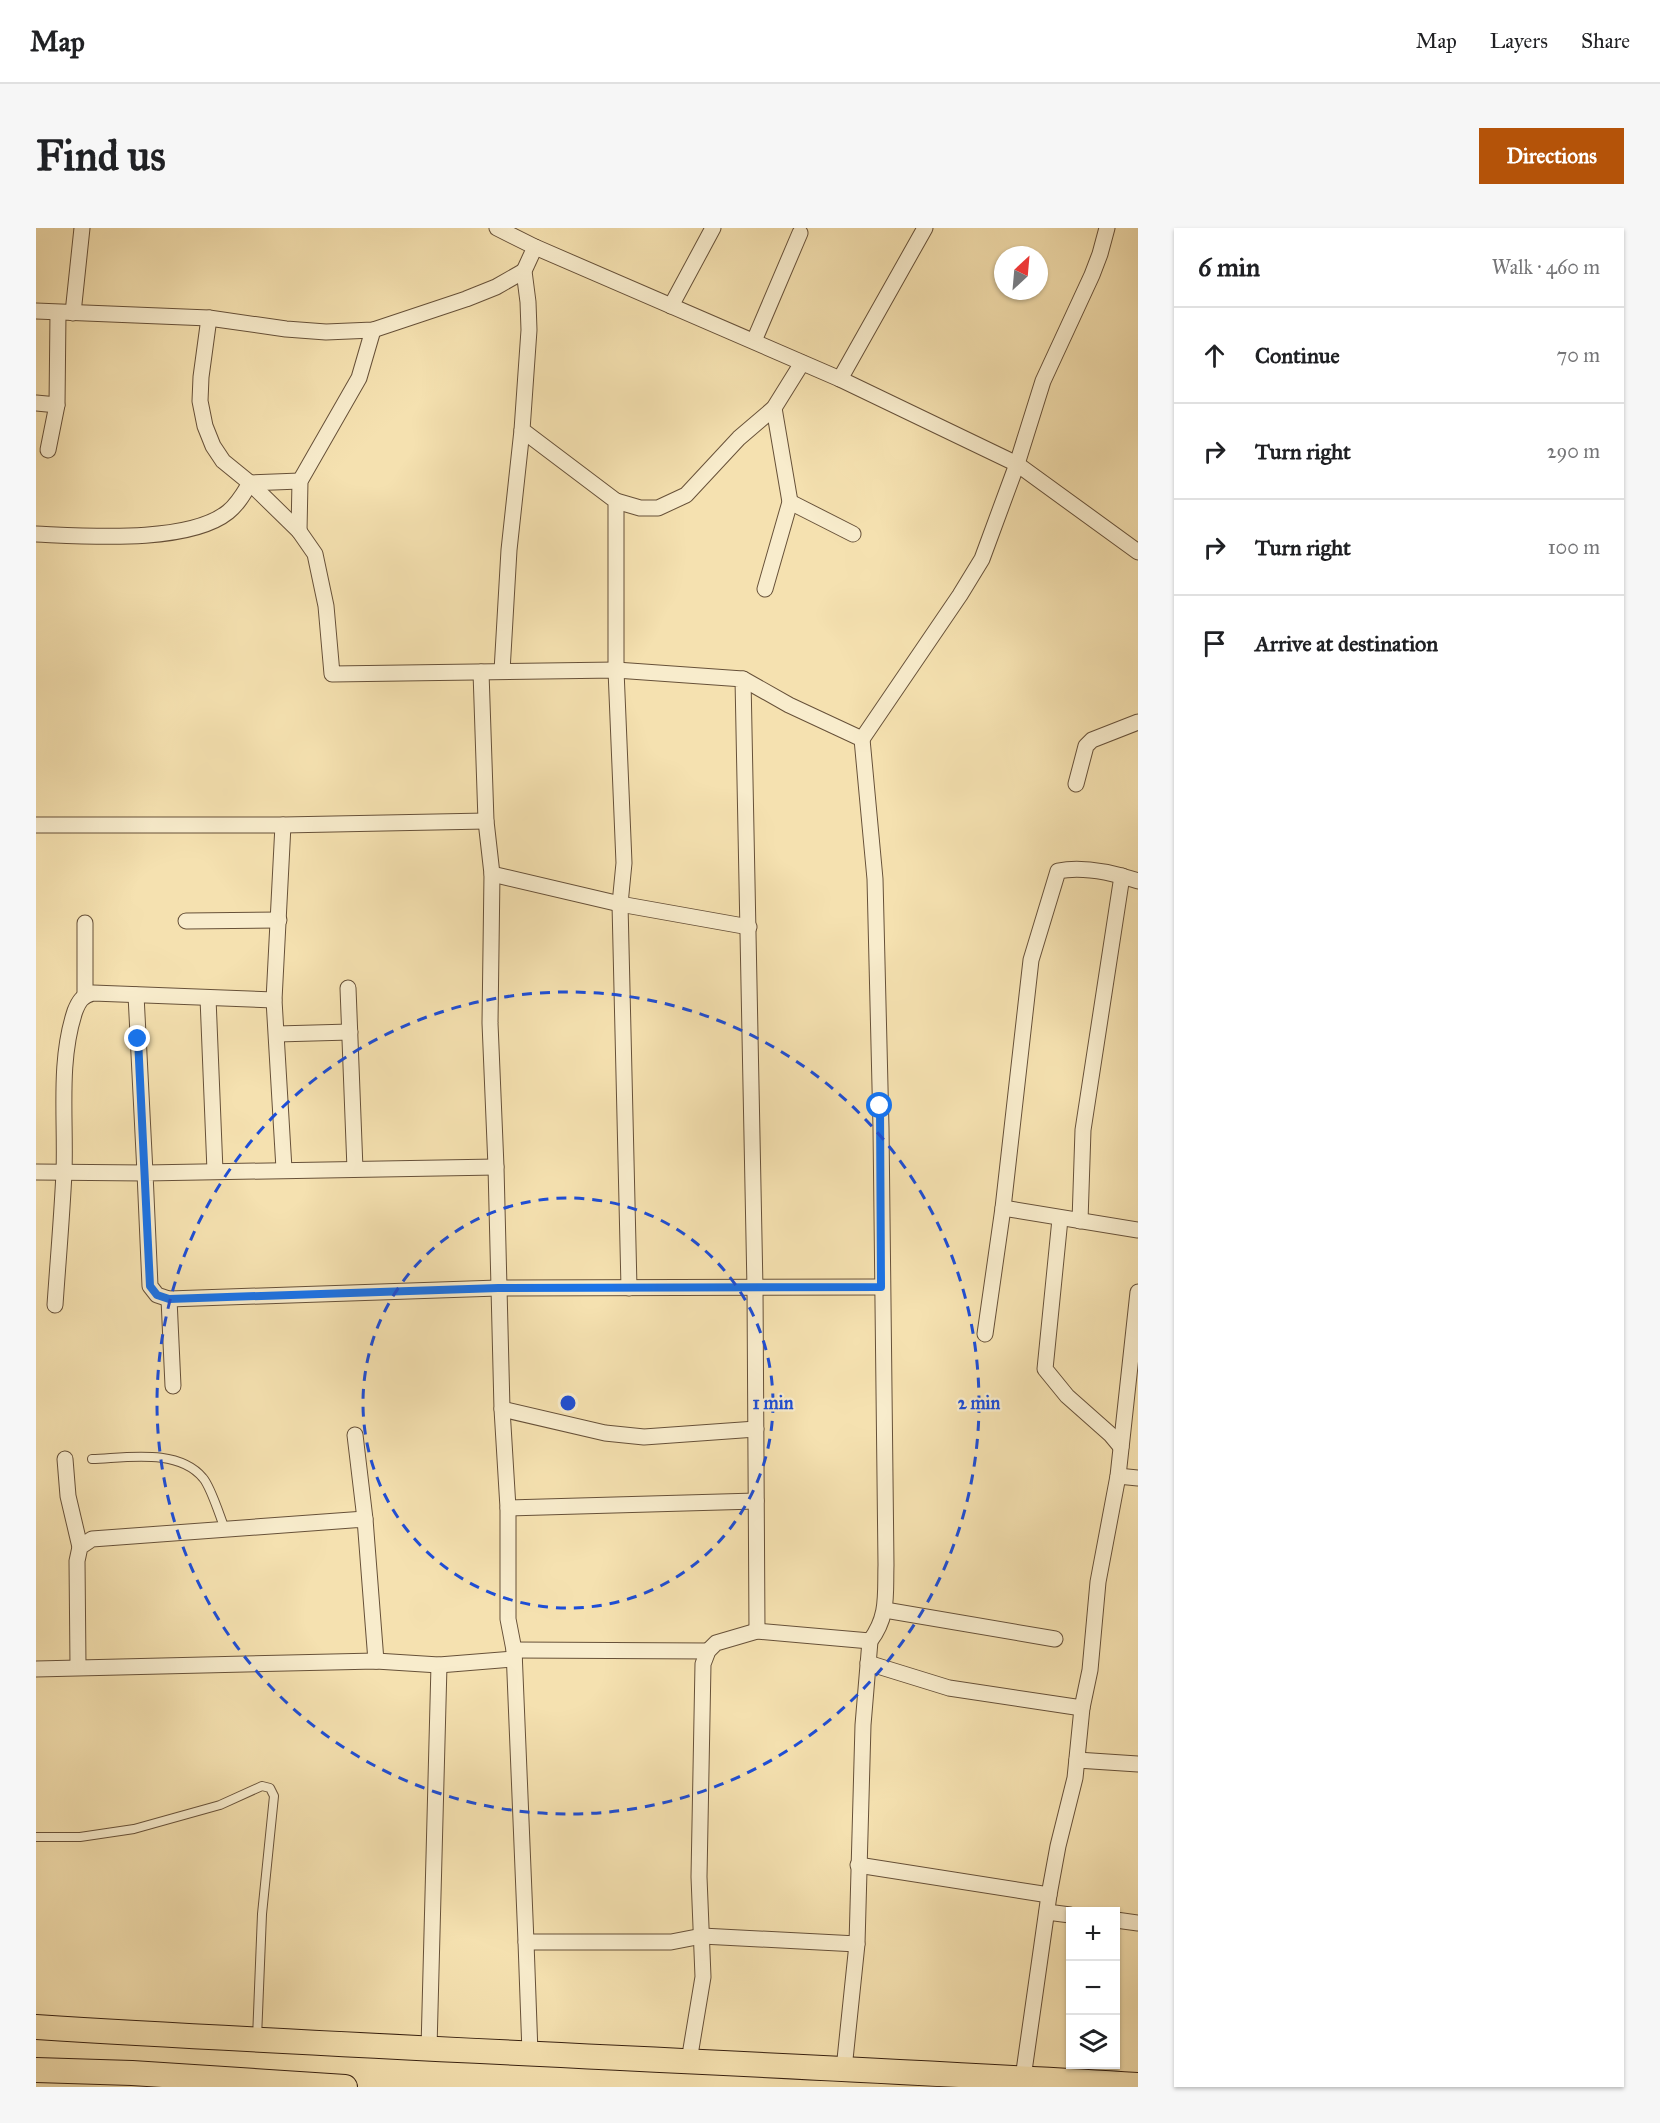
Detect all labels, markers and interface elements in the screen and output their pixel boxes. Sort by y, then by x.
text: Map [30,24,85,59]
text: Map [1416,28,1457,54]
text: Layers [1490,28,1548,54]
text: Share [1581,28,1630,54]
button: Directions [1479,128,1624,184]
text: Find us [36,130,166,182]
north arrow [994,246,1048,300]
text: 6 min [1198,251,1260,283]
text: Walk · 460 m [1492,255,1600,279]
icon: ahead [1198,339,1231,372]
text: Continue [1255,342,1340,369]
text: 70 m [1557,343,1600,367]
icon: right [1198,435,1231,468]
text: Turn right [1255,438,1351,465]
text: 290 m [1547,439,1600,463]
icon: right [1198,531,1231,564]
text: Turn right [1255,534,1351,561]
text: 100 m [1548,535,1600,559]
icon: arrive [1198,627,1231,660]
text: Arrive at destination [1255,630,1438,657]
route end [124,1025,150,1051]
route start [866,1092,892,1118]
text: 1 min [753,1392,794,1414]
text: 2 min [958,1392,1001,1414]
centre of rings [558,1393,578,1413]
map controls [1066,1907,1120,2069]
button: + [1066,1907,1120,1961]
button: − [1066,1961,1120,2015]
button: layers [1066,2015,1120,2069]

